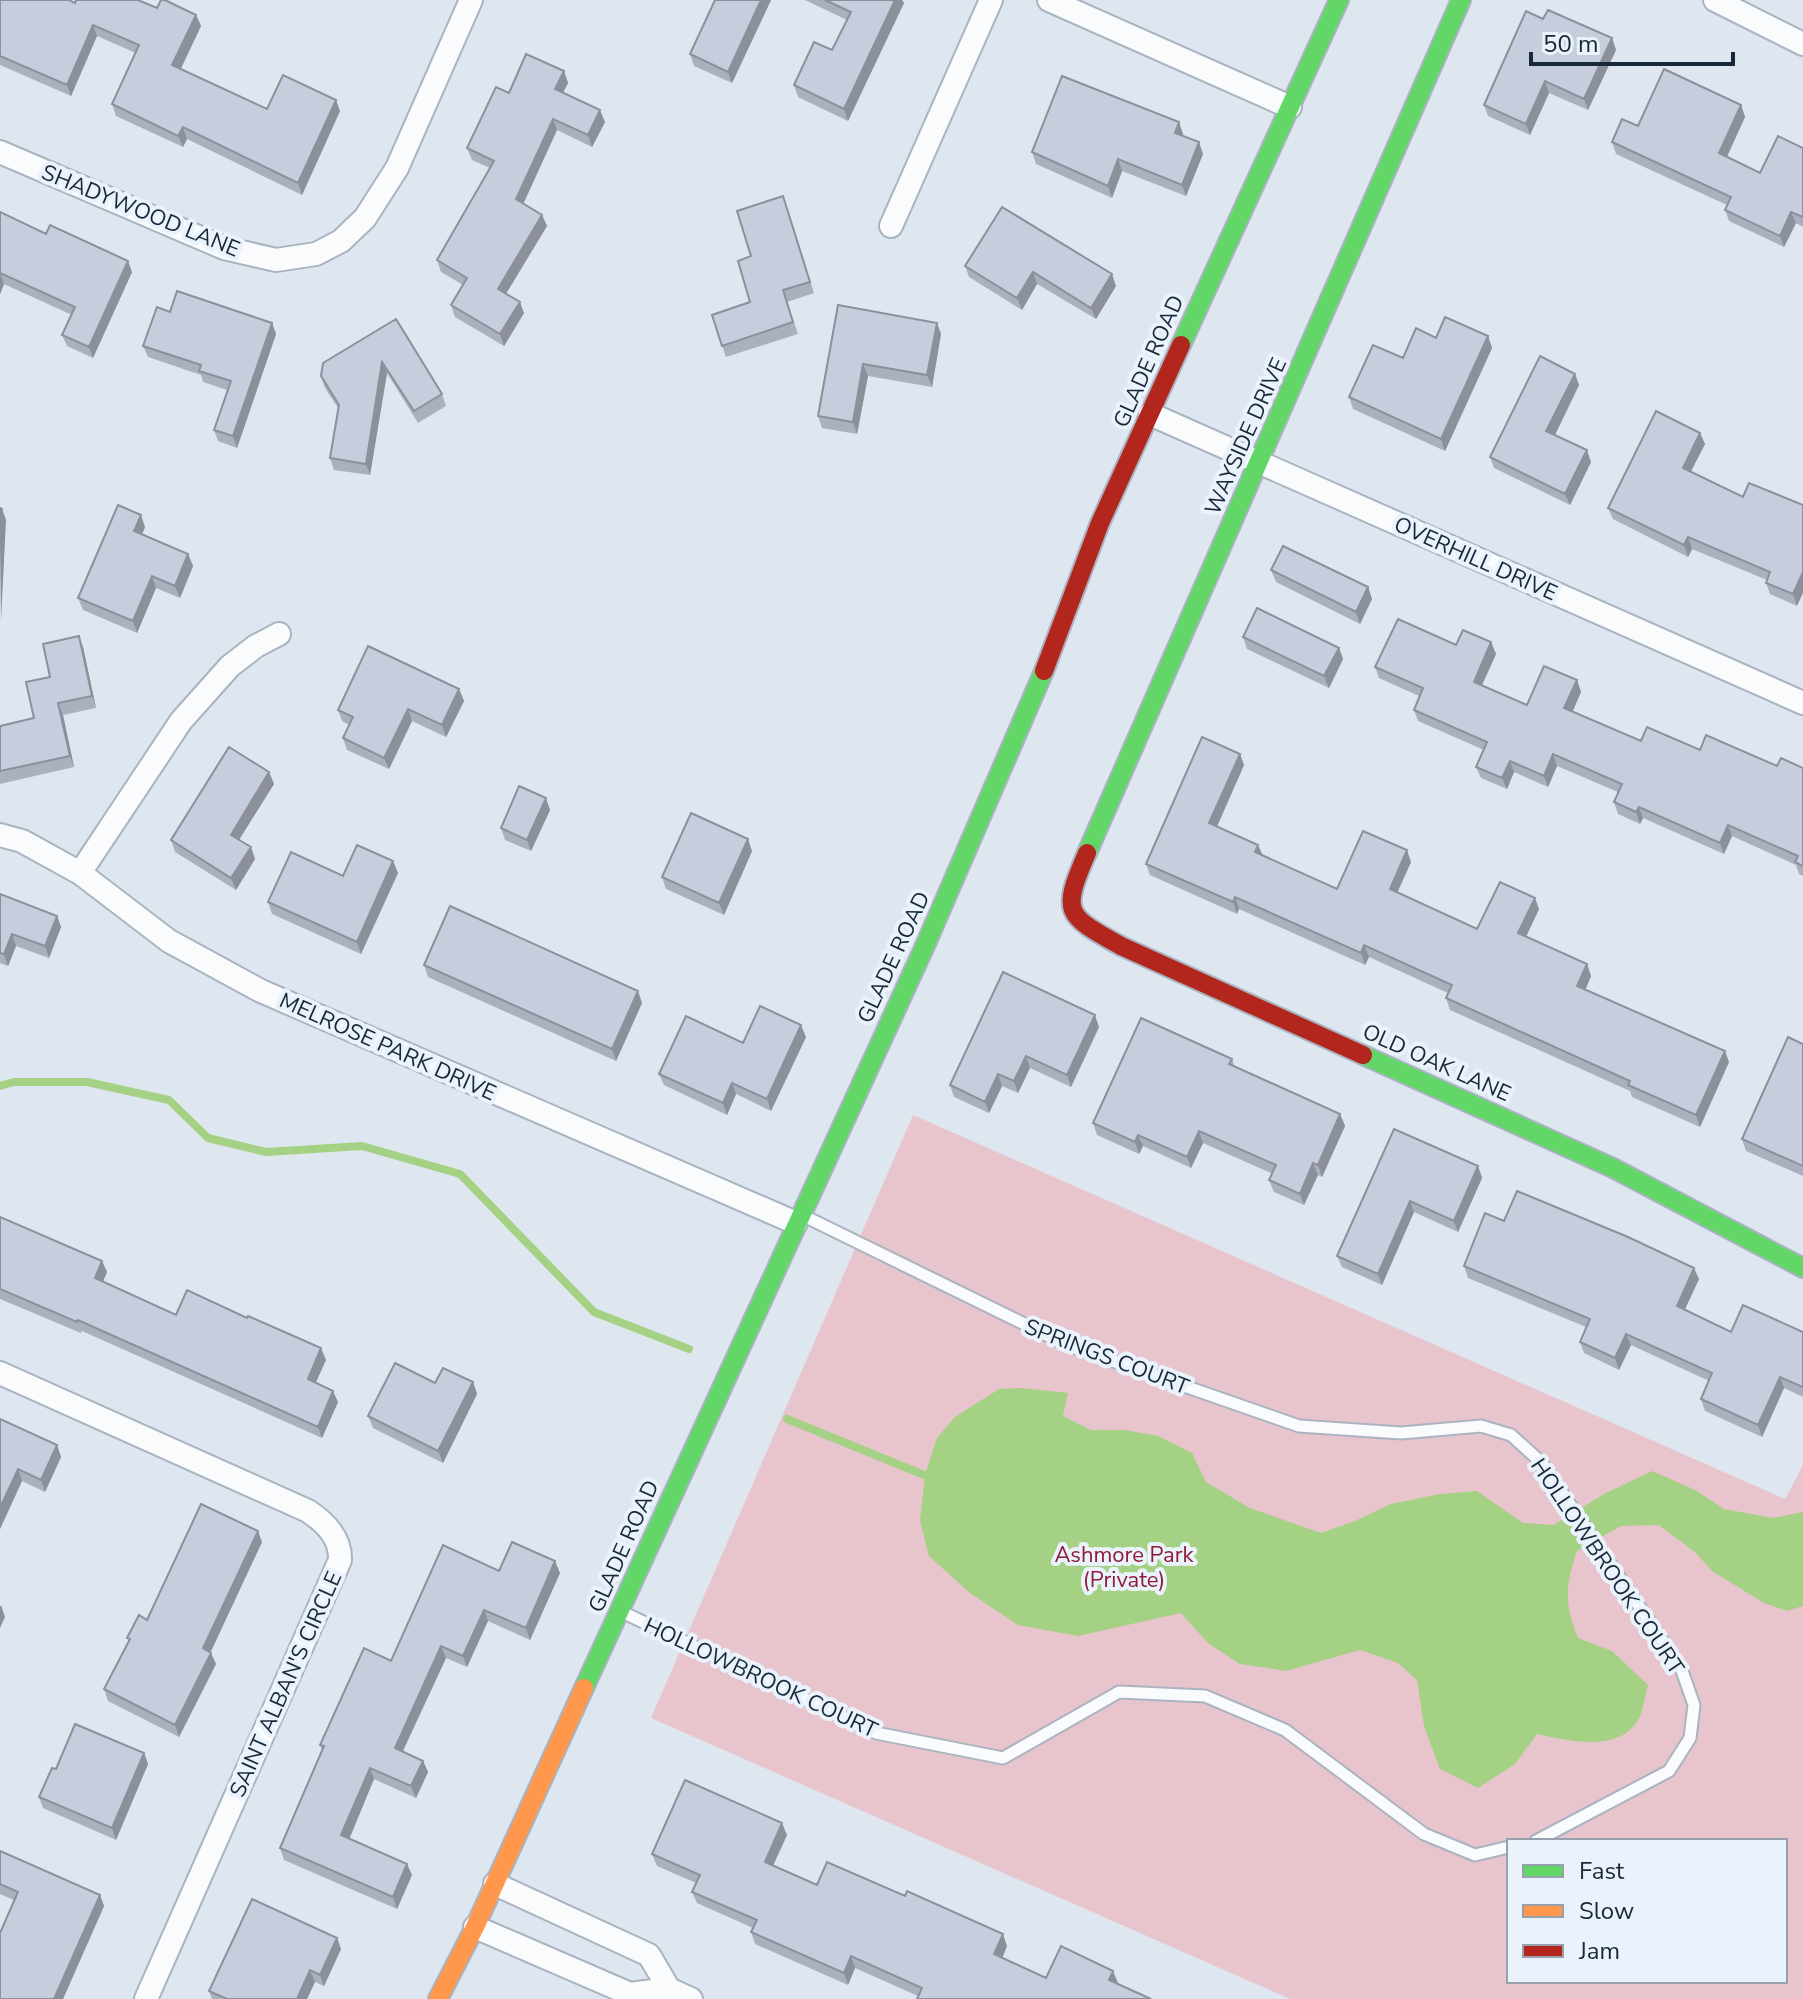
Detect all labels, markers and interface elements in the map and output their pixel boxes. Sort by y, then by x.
scale bar [1531,16,1733,66]
text: 50 m [1543,28,1599,60]
street label: SHADYWOOD LANE [37,157,244,264]
street label: GLADE ROAD [1106,290,1191,432]
street label: WAYSIDE DRIVE [1198,353,1294,520]
street label: OVERHILL DRIVE [1389,509,1562,608]
street label: GLADE ROAD [850,887,937,1028]
street label: MELROSE PARK DRIVE [274,986,501,1108]
street label: OLD OAK LANE [1358,1017,1516,1109]
street label: SPRINGS COURT [1020,1312,1194,1402]
street label: HOLLOWBROOK COURT [1523,1453,1691,1681]
street label: GLADE ROAD [581,1475,666,1617]
park label: Ashmore Park (Private) [1054,1540,1195,1595]
street label: SAINT ALBAN'S CIRCLE [223,1567,349,1802]
street label: HOLLOWBROOK COURT [639,1610,883,1746]
legend [1507,1839,1787,1983]
text: Fast [1579,1855,1625,1887]
text: Slow [1579,1895,1634,1927]
text: Jam [1578,1935,1620,1967]

